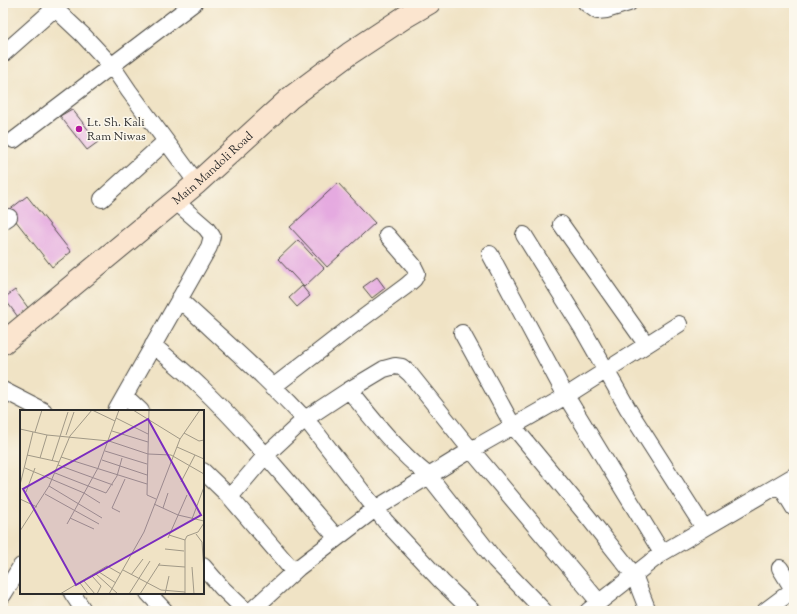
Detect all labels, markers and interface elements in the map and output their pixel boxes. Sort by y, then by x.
place label: Lt. Sh. Kali Ram Niwas [87,114,146,146]
marker: Lt. Sh. Kali Ram Niwas [74,124,84,134]
street label: Main Mandoli Road [169,128,258,210]
inset map [20,410,204,594]

